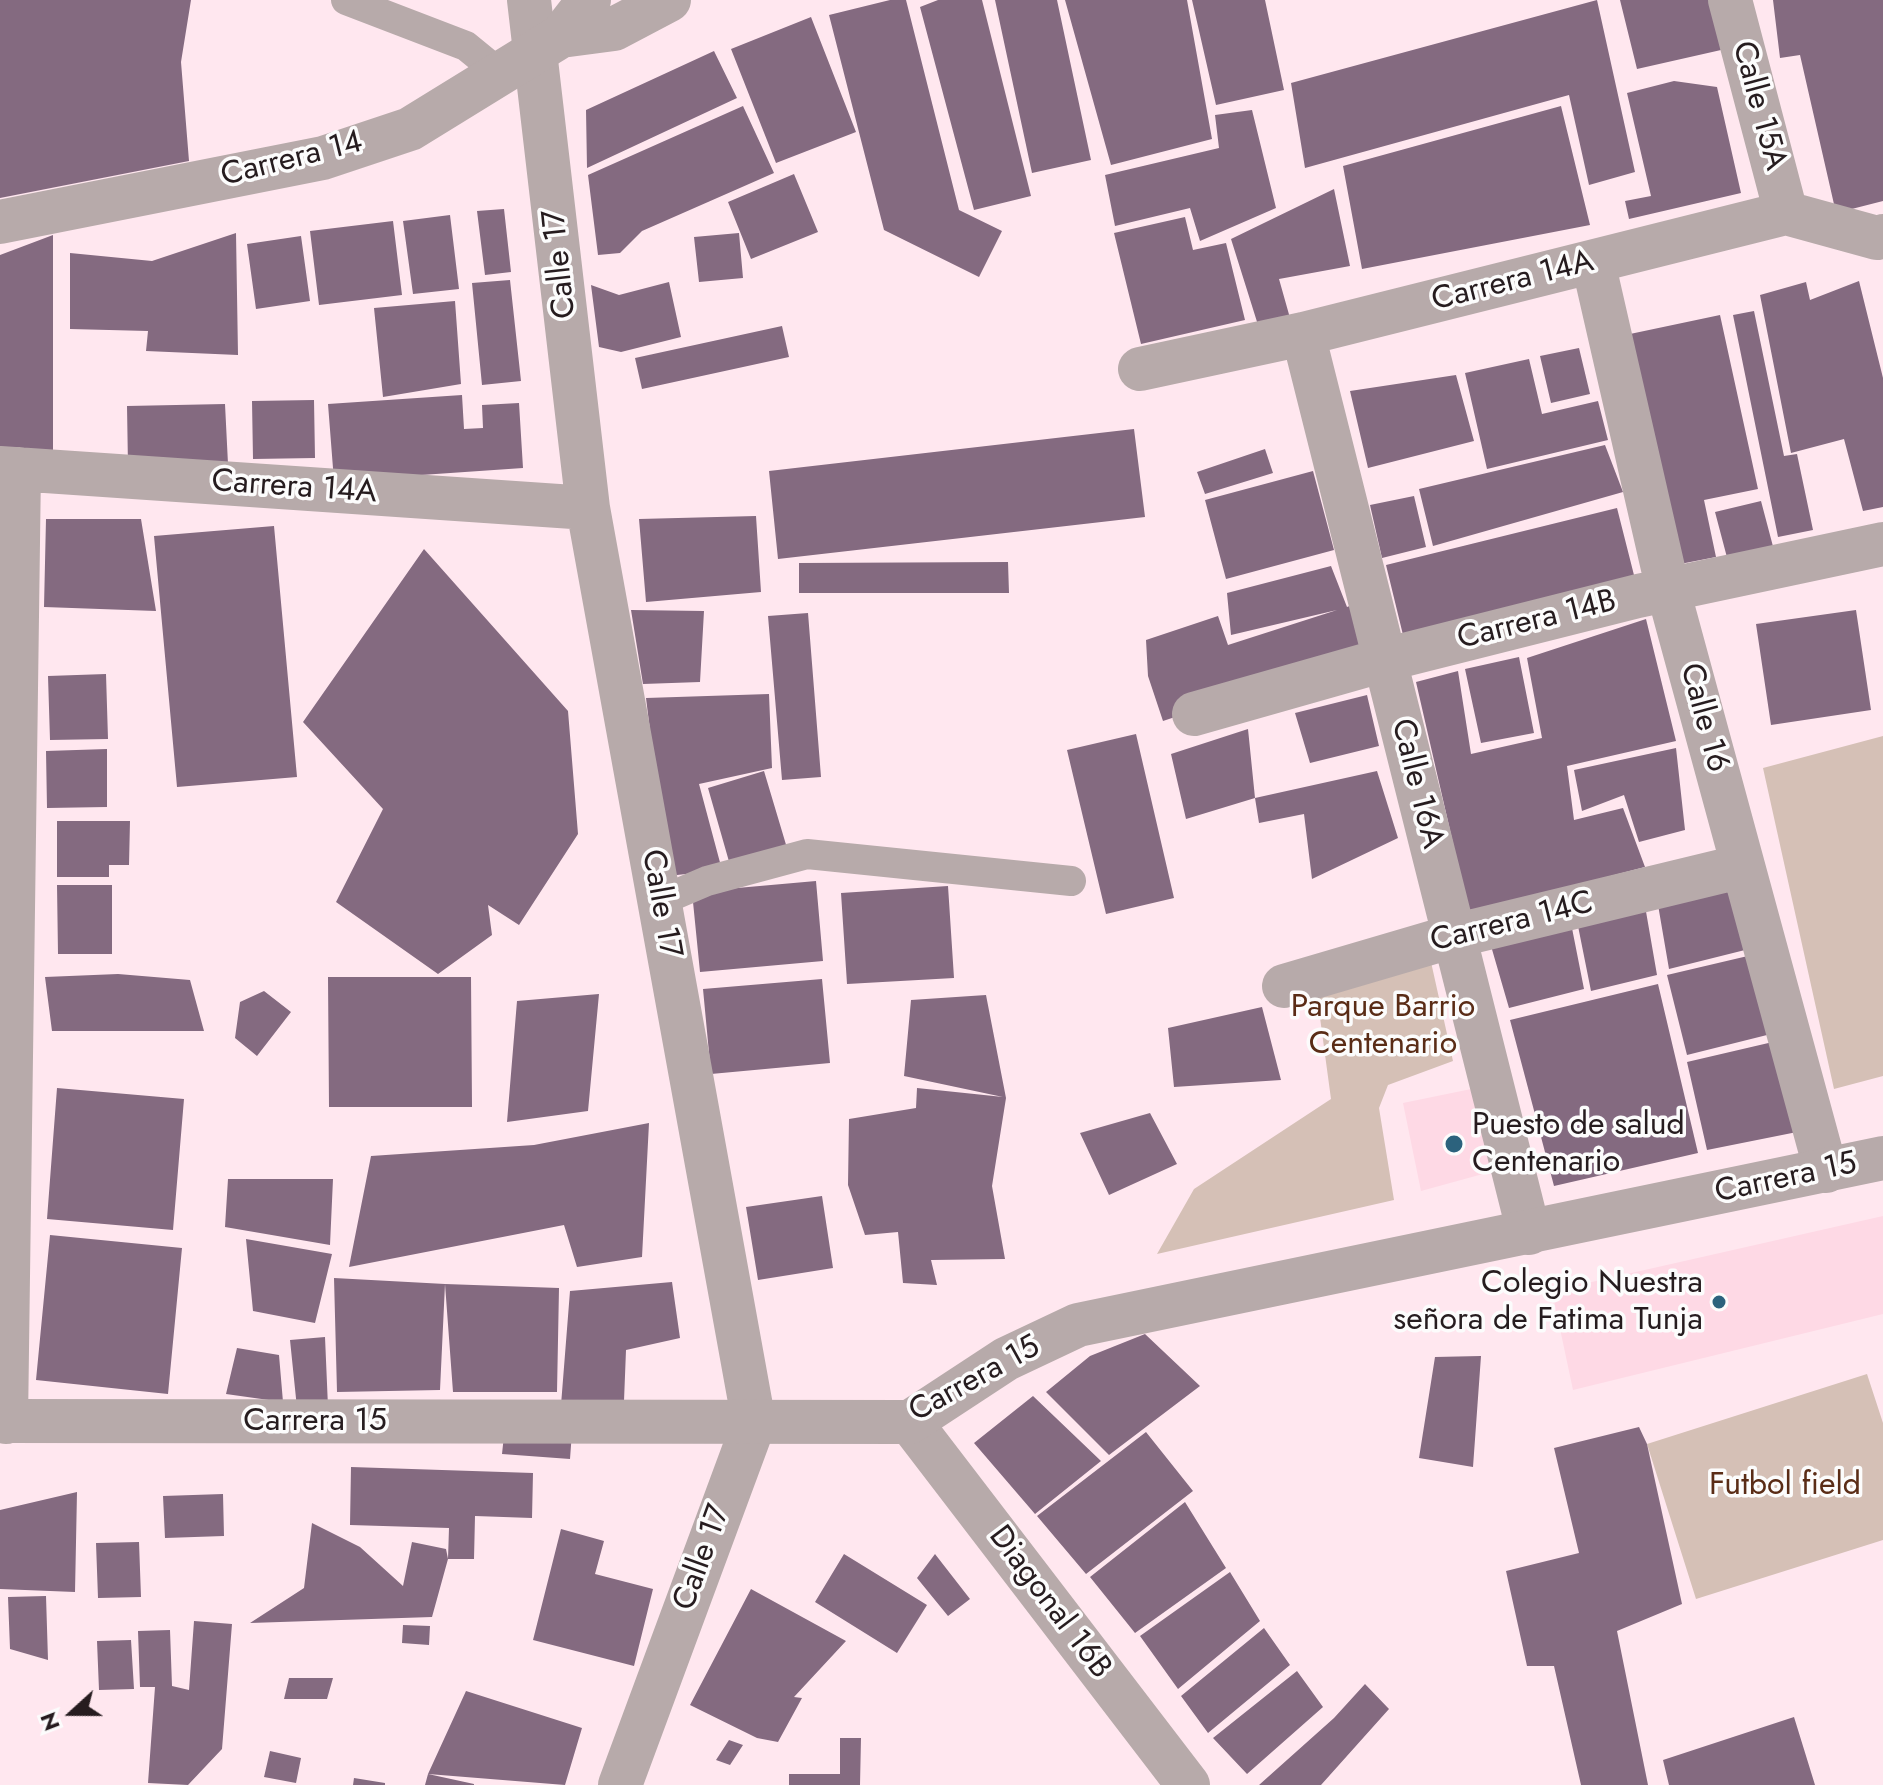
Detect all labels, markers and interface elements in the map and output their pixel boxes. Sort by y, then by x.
street label: Calle 15A [1722,37,1794,175]
street label: Carrera 14 [217,124,367,196]
street label: Calle 17 [536,208,586,320]
street label: Carrera 14A [1428,243,1598,321]
street label: Carrera 14A [210,463,378,513]
street label: Carrera 14B [1454,583,1620,659]
street label: Calle 16 [1670,659,1736,777]
street label: Calle 16A [1381,715,1451,853]
street label: Calle 17 [632,847,688,961]
street label: Carrera 14C [1427,884,1597,962]
park label: Parque Barrio Centenario [1291,989,1475,1064]
place label: Puesto de salud Centenario [1472,1107,1685,1182]
marker: Puesto de salud Centenario [1443,1133,1465,1155]
street label: Carrera 15 [1712,1145,1860,1213]
place label: Colegio Nuestra señora de Fatima Tunja [1393,1265,1703,1340]
marker: Colegio Nuestra señora de Fatima Tunja [1710,1293,1728,1311]
street label: Carrera 15 [903,1328,1047,1432]
street label: Carrera 15 [243,1403,387,1441]
park label: Futbol field [1709,1467,1861,1505]
street label: Calle 17 [666,1500,740,1616]
street label: Diagonal 16B [979,1519,1119,1687]
north arrow [32,1673,112,1753]
text: N [32,1708,68,1735]

